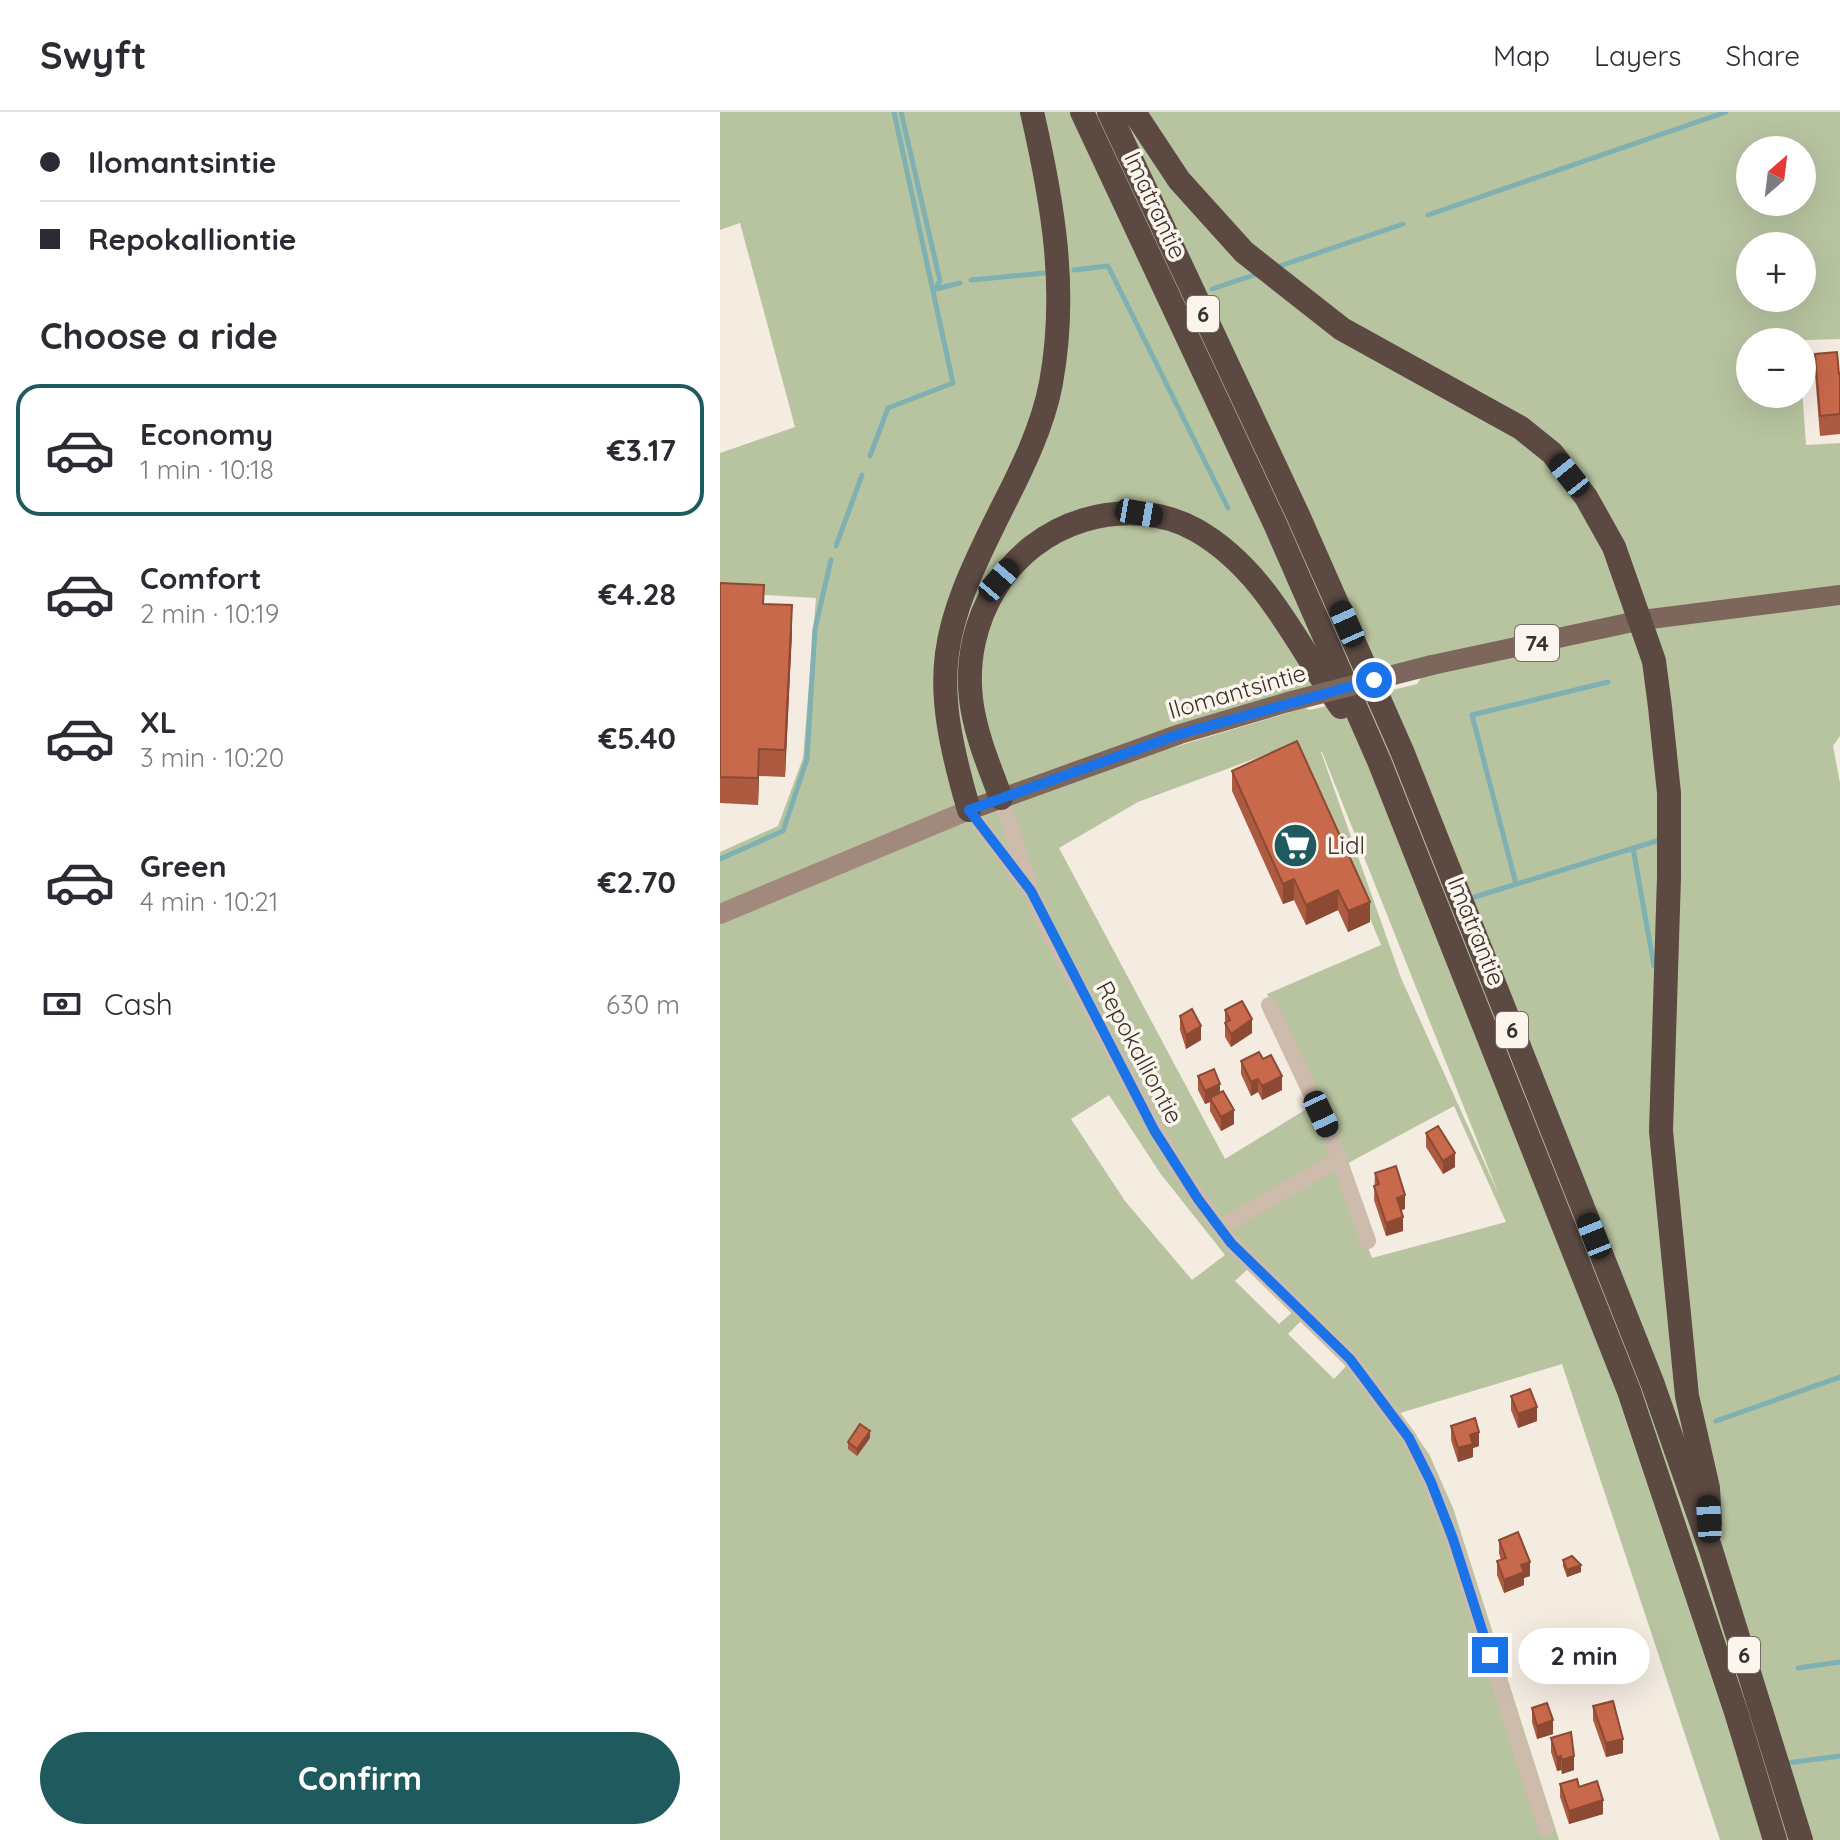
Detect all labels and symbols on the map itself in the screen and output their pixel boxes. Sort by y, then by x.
north arrow [1736,136,1816,216]
street label: Imatrantie [1118,147,1194,263]
road number: 6 [1187,296,1219,332]
car [1545,449,1593,501]
car [1113,497,1165,529]
car [974,554,1024,606]
car [1326,597,1368,651]
road number: 74 [1515,625,1559,661]
street label: Ilomantsintie [1165,657,1309,725]
route start [1356,662,1392,698]
supermarket icon: Lidl [1272,821,1320,869]
place label: Lidl [1327,830,1365,860]
street label: Imatrantie [1442,872,1512,990]
street label: Repokalliontie [1090,976,1190,1128]
road number: 6 [1496,1012,1528,1048]
car [1300,1087,1342,1141]
car [1574,1209,1614,1263]
car [1696,1494,1722,1544]
callout: 2 min [1518,1627,1650,1683]
route end [1472,1637,1508,1673]
road number: 6 [1728,1637,1760,1673]

